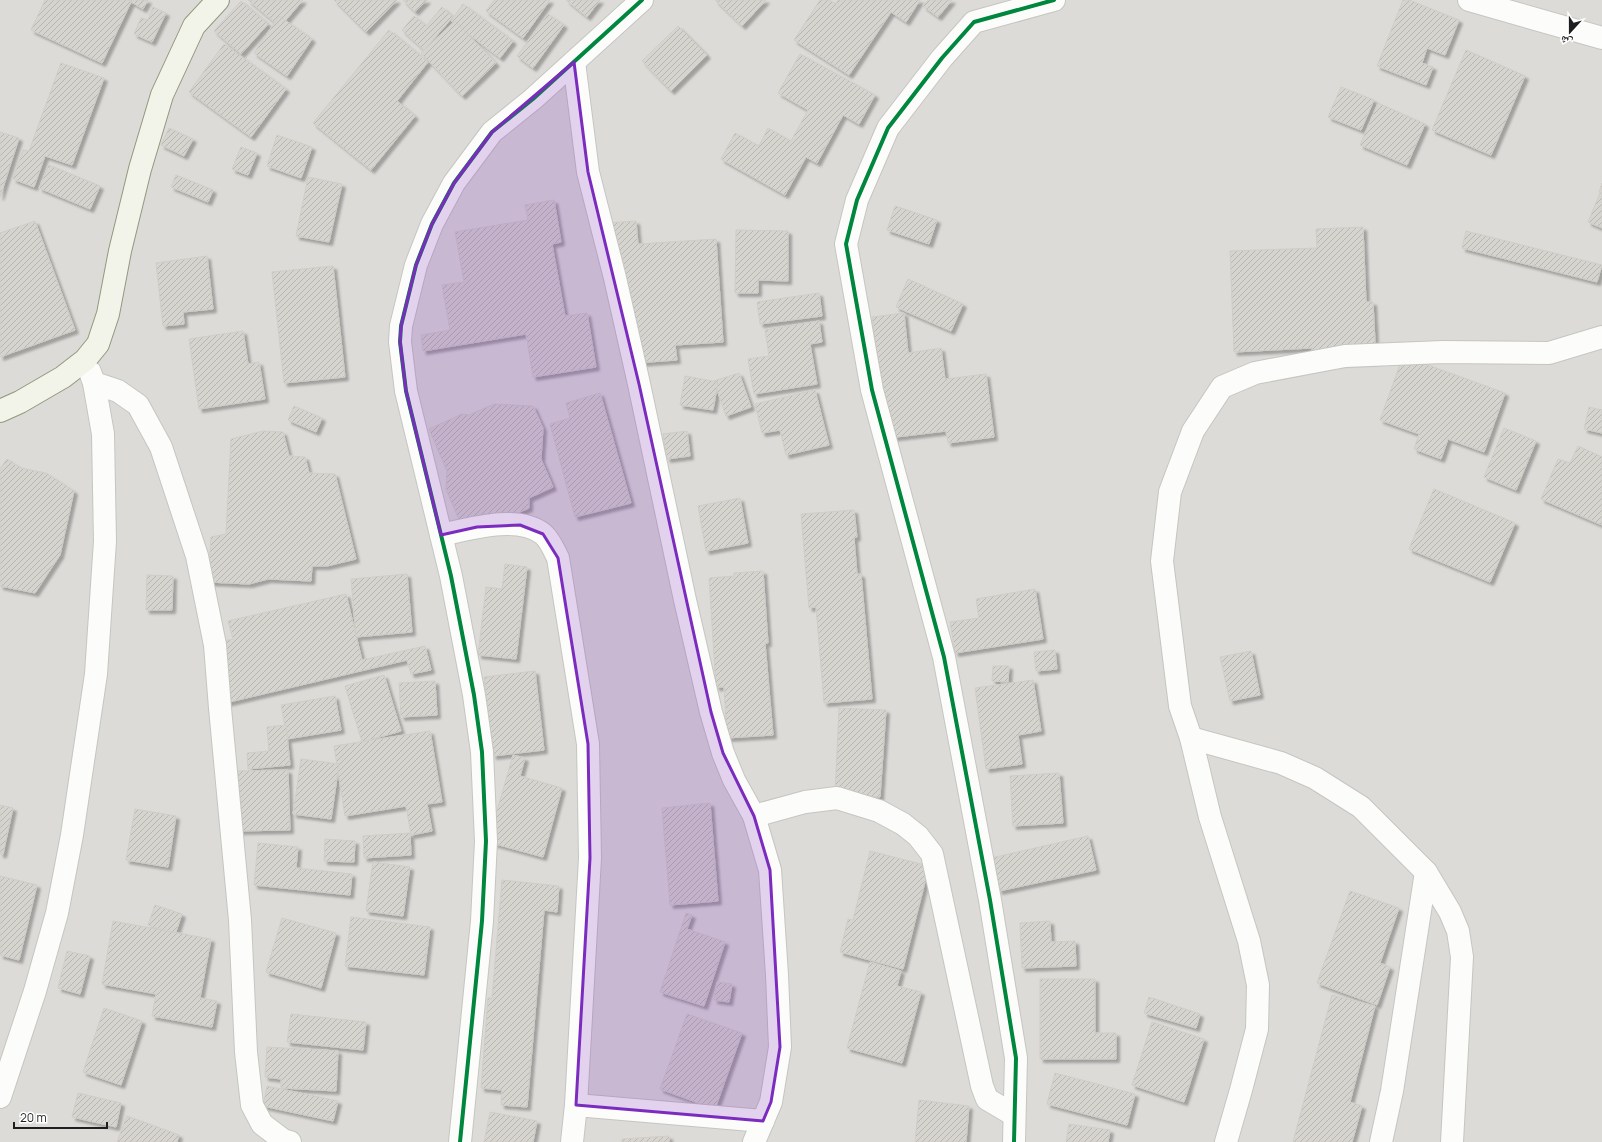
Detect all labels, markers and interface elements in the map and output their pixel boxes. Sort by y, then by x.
north arrow [1550,12,1590,52]
text: ش [1558,32,1575,51]
scale bar [14,1104,107,1130]
text: 20 m [20,1109,47,1126]

